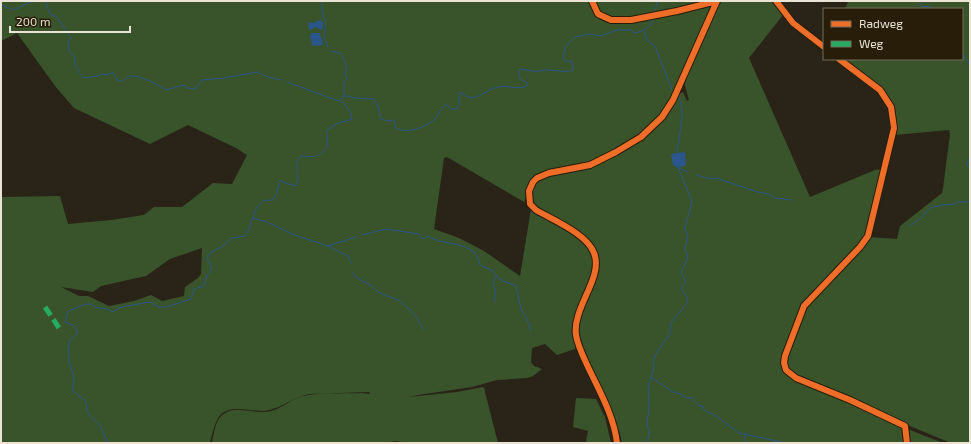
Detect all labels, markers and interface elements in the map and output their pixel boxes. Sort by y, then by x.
scale bar [10,8,130,34]
legend [823,8,963,60]
text: 200 m [16,14,50,28]
text: Radweg [859,16,903,30]
text: Weg [859,36,884,50]

